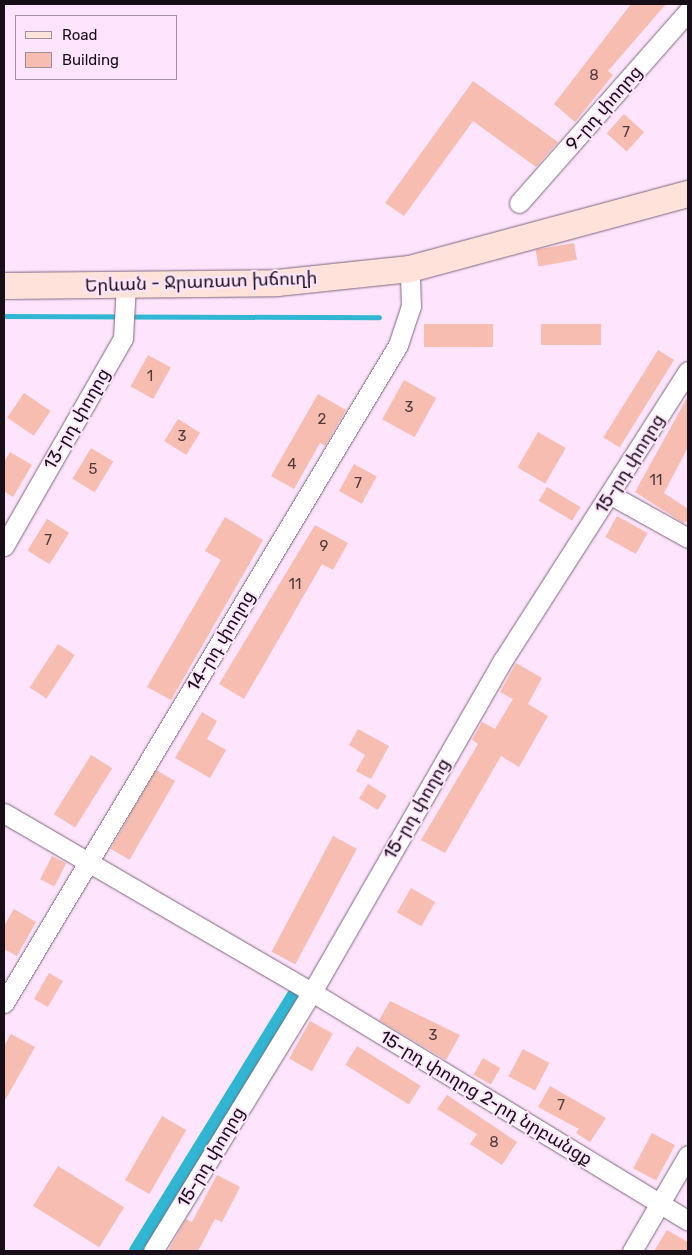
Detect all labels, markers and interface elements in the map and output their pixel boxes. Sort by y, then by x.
legend [15,15,178,80]
text: Road [62,26,98,44]
text: Building [62,51,119,69]
street label: 9-րդ փողոց [561,61,647,155]
house number: 8 [589,67,599,85]
house number: 7 [622,124,630,142]
street label: Երևան - Ջրառատ խճուղի [84,267,318,297]
street label: 13-րդ փողոց [39,365,115,473]
house number: 1 [147,368,153,386]
house number: 3 [404,399,414,417]
street label: 15-րդ փողոց [591,410,669,518]
house number: 2 [318,411,326,429]
house number: 3 [177,428,187,446]
house number: 4 [287,456,297,474]
house number: 5 [89,461,97,479]
house number: 11 [650,472,662,490]
house number: 7 [354,475,362,493]
house number: 7 [44,532,52,550]
house number: 9 [320,538,328,556]
house number: 11 [289,576,301,594]
street label: 14-րդ փողոց [182,587,260,695]
street label: 15-րդ փողոց [379,755,455,863]
street label: 15-րդ փողոց 2-րդ նրբանցք [376,1026,596,1170]
house number: 3 [428,1027,438,1045]
house number: 7 [557,1097,565,1115]
street label: 15-րդ փողոց [173,1103,249,1211]
house number: 8 [489,1134,499,1152]

